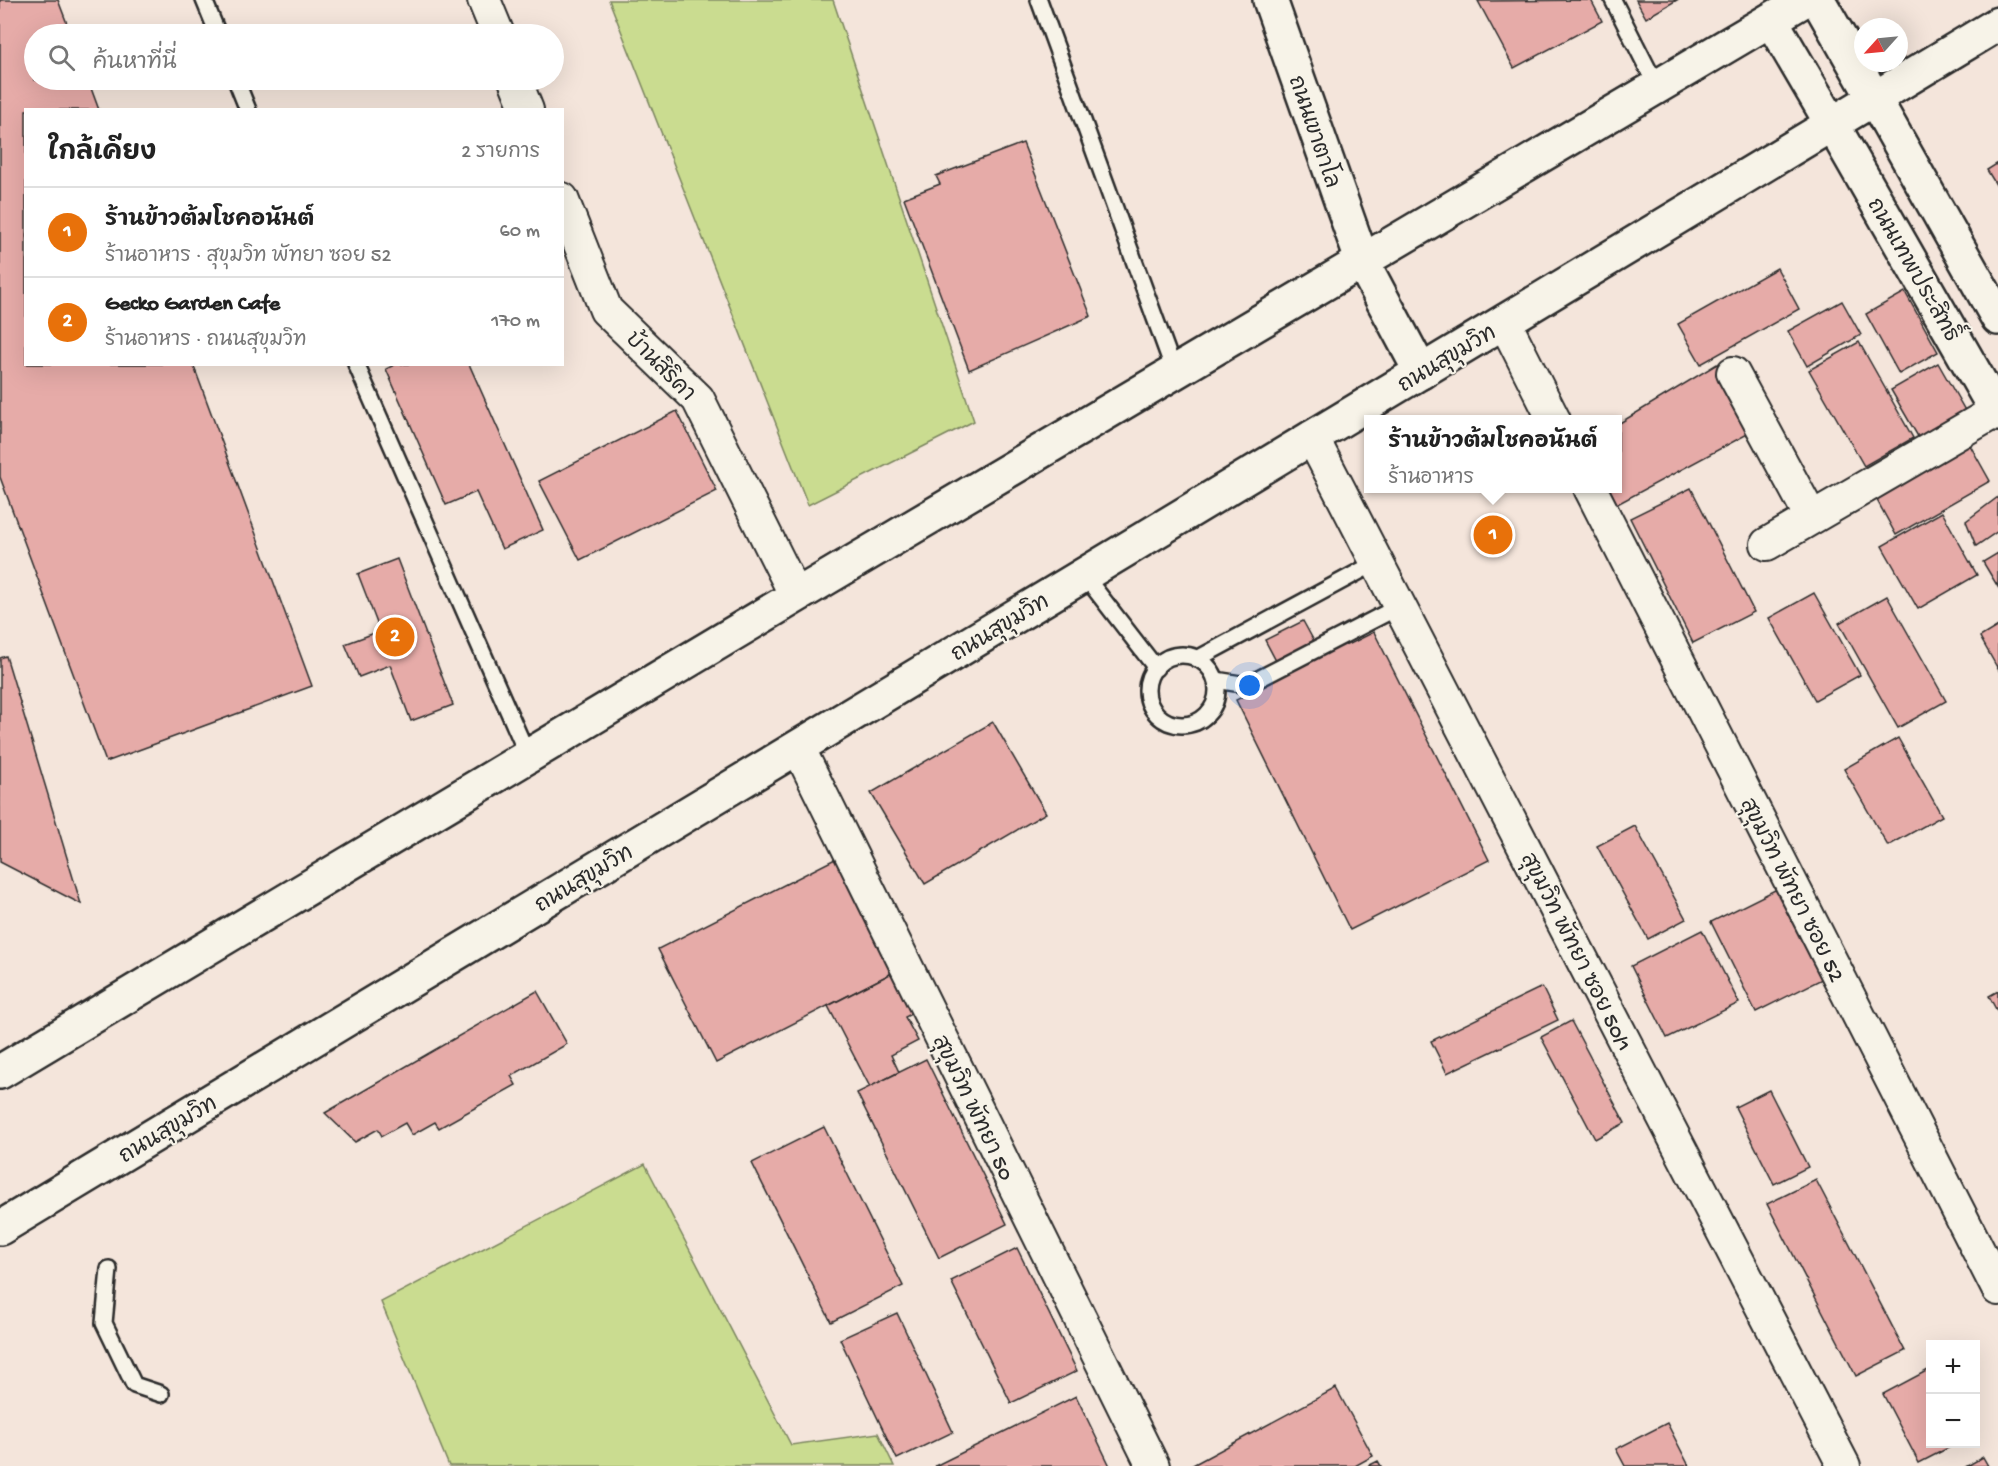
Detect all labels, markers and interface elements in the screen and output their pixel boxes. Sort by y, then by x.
north arrow [1854,18,1908,72]
search box [24,24,564,90]
icon: search [45,41,78,74]
text: ค้นหาที่นี่ [93,51,177,77]
street label: ถนนเขาตาโล [1281,71,1348,192]
text: ใกล้เคียง [48,139,156,170]
text: 2 รายการ [461,142,540,165]
street label: ถนนเทพประสิทธิ์ [1860,189,1972,348]
text: ร้านข้าวต้มโชคอนันต์ [105,208,314,234]
text: 1 [63,221,72,244]
text: 60 m [500,221,540,244]
text: ร้านอาหาร · สุขุมวิท พัทยา ซอย 52 [105,246,391,269]
text: Gecko Garden Cafe [105,292,280,318]
text: 2 [63,311,72,334]
text: 170 m [491,311,540,334]
street label: ถนนสุขุมวิท [1392,318,1502,400]
street label: บ้านสิริคา [619,324,703,408]
text: ร้านอาหาร · ถนนสุขุมวิท [105,330,307,353]
popup [1364,415,1622,493]
text: ร้านข้าวต้มโชคอนันต์ [1388,430,1598,456]
text: ร้านอาหาร [1388,468,1474,491]
pin: 1 [1474,512,1512,558]
street label: ถนนสุขุมวิท [945,587,1055,669]
pin: 2 [376,614,414,660]
your location [1235,671,1264,700]
street label: สุขุมวิท พัทยา ซอย 52 [1733,793,1852,987]
street label: ถนนสุขุมวิท [529,838,639,920]
street label: สุขุมวิท พัทยา ซอย 50/1 [1513,848,1639,1056]
street label: สุขุมวิท พัทยา 50 [925,1030,1021,1186]
street label: ถนนสุขุมวิท [113,1089,223,1171]
map controls [1926,1340,1980,1448]
button: + [1926,1340,1980,1394]
button: − [1926,1394,1980,1448]

